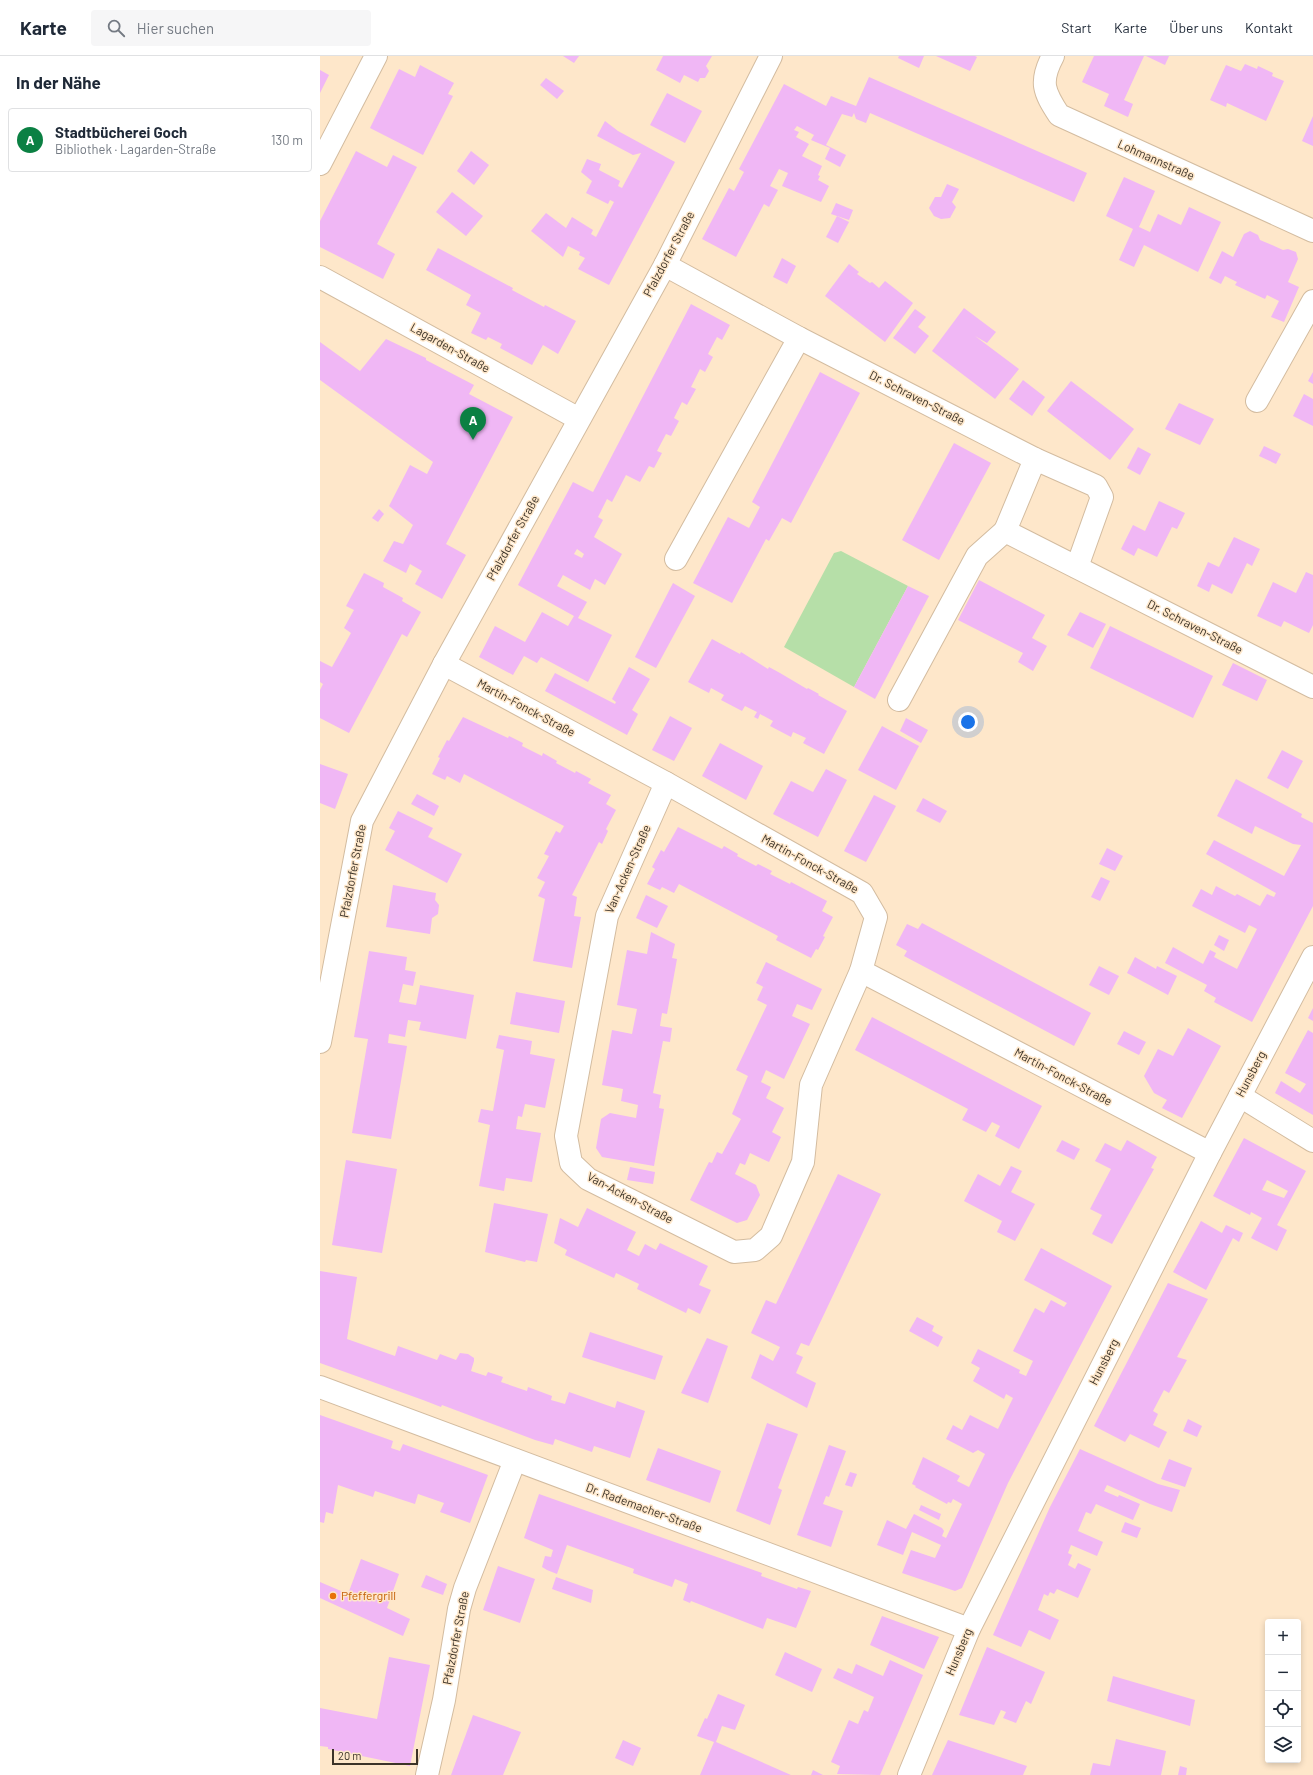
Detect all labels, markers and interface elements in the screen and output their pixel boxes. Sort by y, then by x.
search box [91,10,371,46]
text: Karte [20,16,67,39]
icon: search [105,17,127,39]
text: Hier suchen [137,19,214,37]
text: Start [1061,19,1092,36]
text: Karte [1114,19,1147,36]
text: Über uns [1169,19,1223,36]
text: Kontakt [1245,19,1293,36]
text: In der Nähe [16,72,101,92]
text: Stadtbücherei Goch [55,123,187,141]
text: A [26,132,34,148]
text: 130 m [271,132,303,148]
street label: Lohmannstraße [1116,136,1197,182]
text: Bibliothek · Lagarden-Straße [55,141,216,157]
street label: Pfalzdorfer Straße [640,208,697,299]
street label: Lagarden-Straße [408,319,493,375]
street label: Dr. Schraven-Straße [867,367,967,427]
pin: A [460,407,486,440]
street label: Pfalzdorfer Straße [483,493,541,582]
street label: Dr. Schraven-Straße [1145,596,1245,656]
street label: Martin-Fonck-Straße [475,675,578,739]
your location [958,712,978,732]
street label: Van-Acken-Straße [601,822,653,915]
street label: Pfalzdorfer Straße [336,823,368,919]
street label: Martin-Fonck-Straße [760,831,861,896]
street label: Martin-Fonck-Straße [1012,1044,1115,1108]
street label: Hunsberg [1232,1048,1268,1099]
street label: Van-Acken-Straße [585,1169,676,1226]
street label: Hunsberg [1086,1336,1121,1387]
street label: Dr. Rademacher-Straße [584,1480,704,1535]
place label: Pfeffergrill [341,1588,396,1602]
street label: Pfalzdorfer Straße [439,1590,471,1686]
marker: Pfeffergrill [328,1591,338,1601]
map controls [1265,1619,1301,1763]
button: + [1265,1619,1301,1655]
street label: Hunsberg [942,1626,974,1677]
button: − [1265,1655,1301,1691]
button: locate [1265,1691,1301,1727]
button: layers [1265,1727,1301,1763]
scale bar [332,1747,418,1766]
text: 20 m [338,1749,361,1762]

